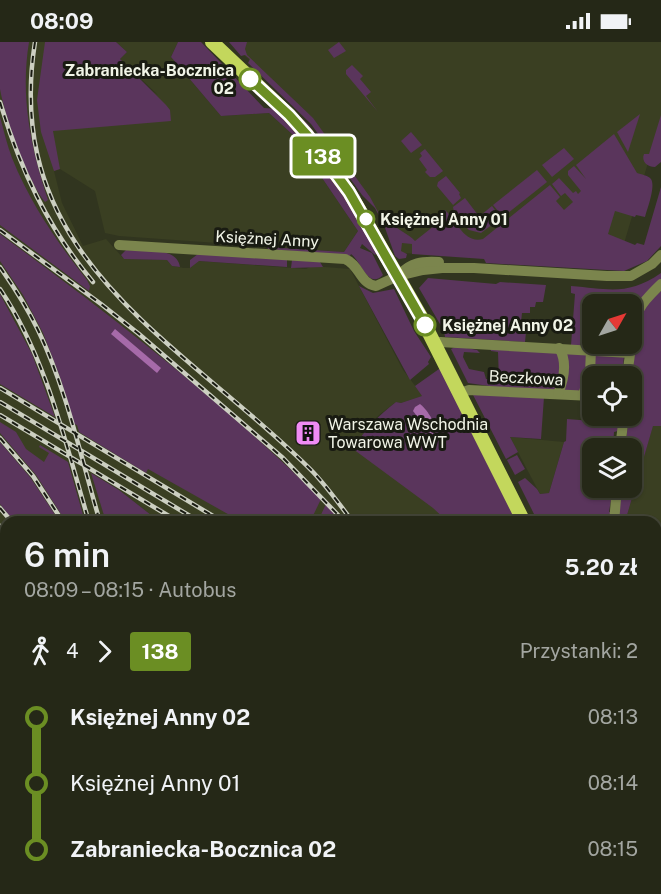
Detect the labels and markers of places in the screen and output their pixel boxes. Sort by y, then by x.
place label: Zabraniecka-Bocznica 02 [65,61,234,98]
marker: Zabraniecka-Bocznica 02 [239,68,261,90]
marker: Księżnej Anny 01 [357,210,375,228]
place label: Księżnej Anny 01 [380,210,508,229]
marker: Księżnej Anny 02 [414,314,436,336]
place label: Księżnej Anny 02 [442,316,573,335]
place label: Warszawa Wschodnia Towarowa WWT [328,415,488,452]
building icon: Warszawa Wschodnia Towarowa WWT [293,418,323,448]

